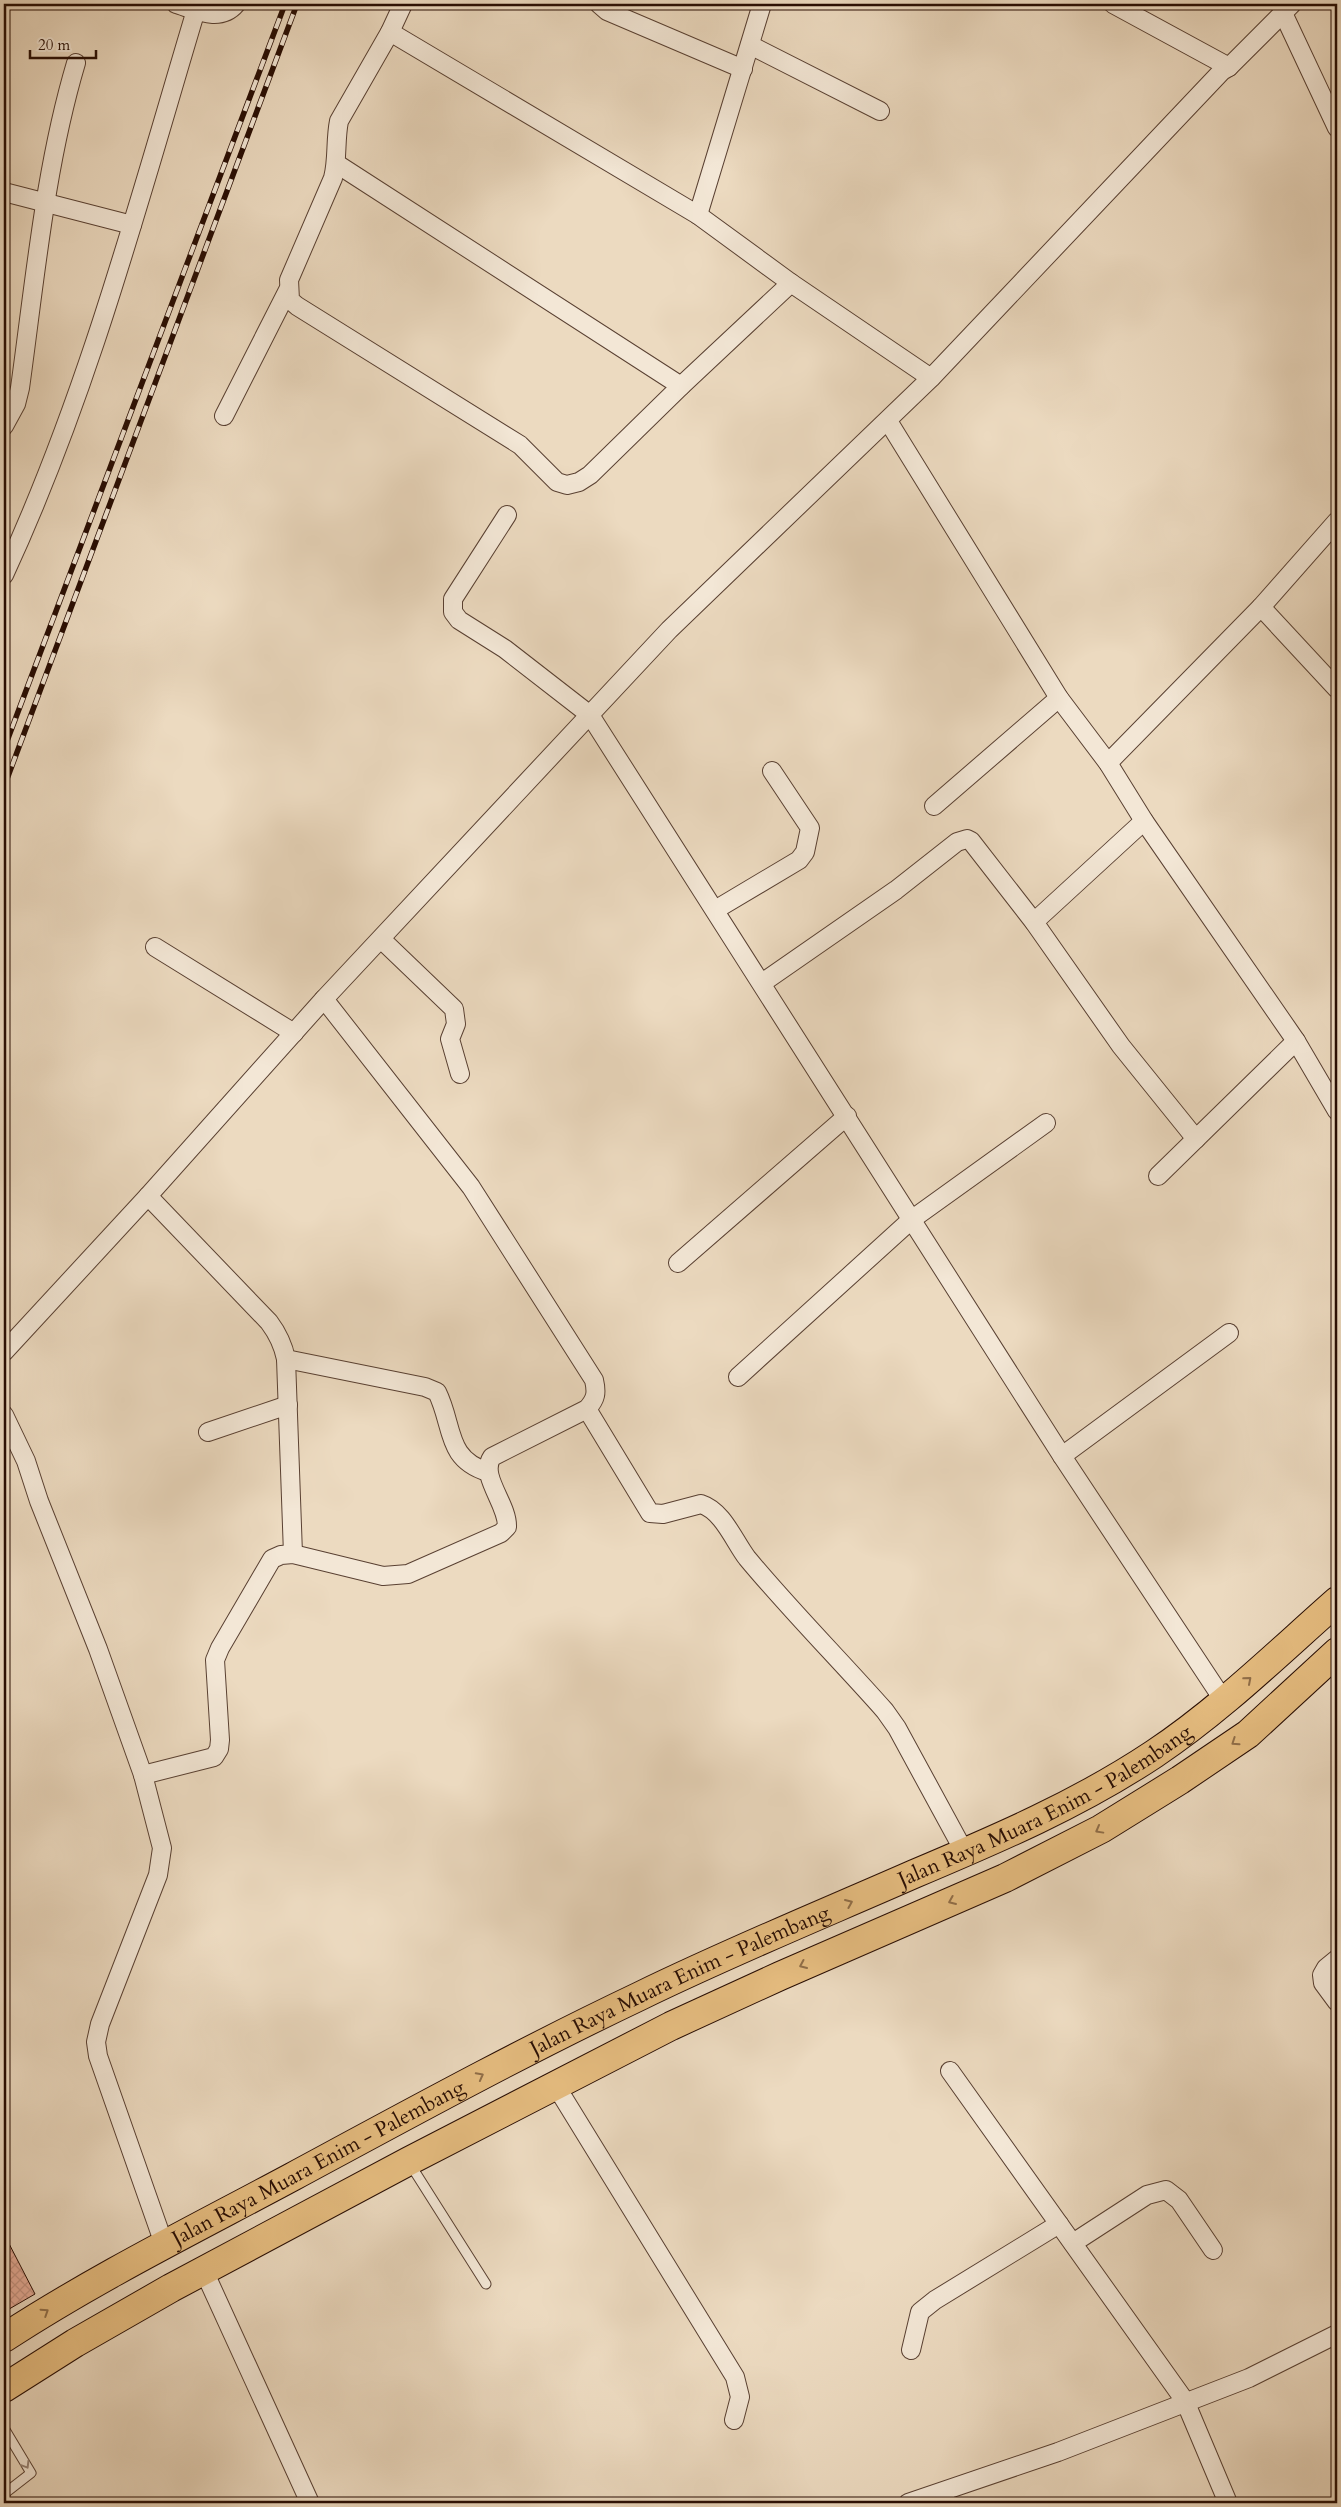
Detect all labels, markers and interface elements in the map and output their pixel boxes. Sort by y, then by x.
scale bar [30,28,96,60]
text: 20 m [38,35,70,55]
one-way arrow [1242,1677,1251,1686]
street label: Jalan Raya Muara Enim - Palembang [891,1717,1198,1895]
one-way arrow [1231,1736,1241,1745]
one-way arrow [1095,1824,1104,1834]
one-way arrow [948,1894,957,1905]
street label: Jalan Raya Muara Enim - Palembang [522,1898,834,2064]
one-way arrow [844,1898,852,1908]
one-way arrow [799,1959,808,1970]
street label: Jalan Raya Muara Enim - Palembang [164,2072,470,2254]
one-way arrow [475,2072,484,2082]
one-way arrow [39,2309,48,2318]
one-way arrow [20,2459,30,2468]

